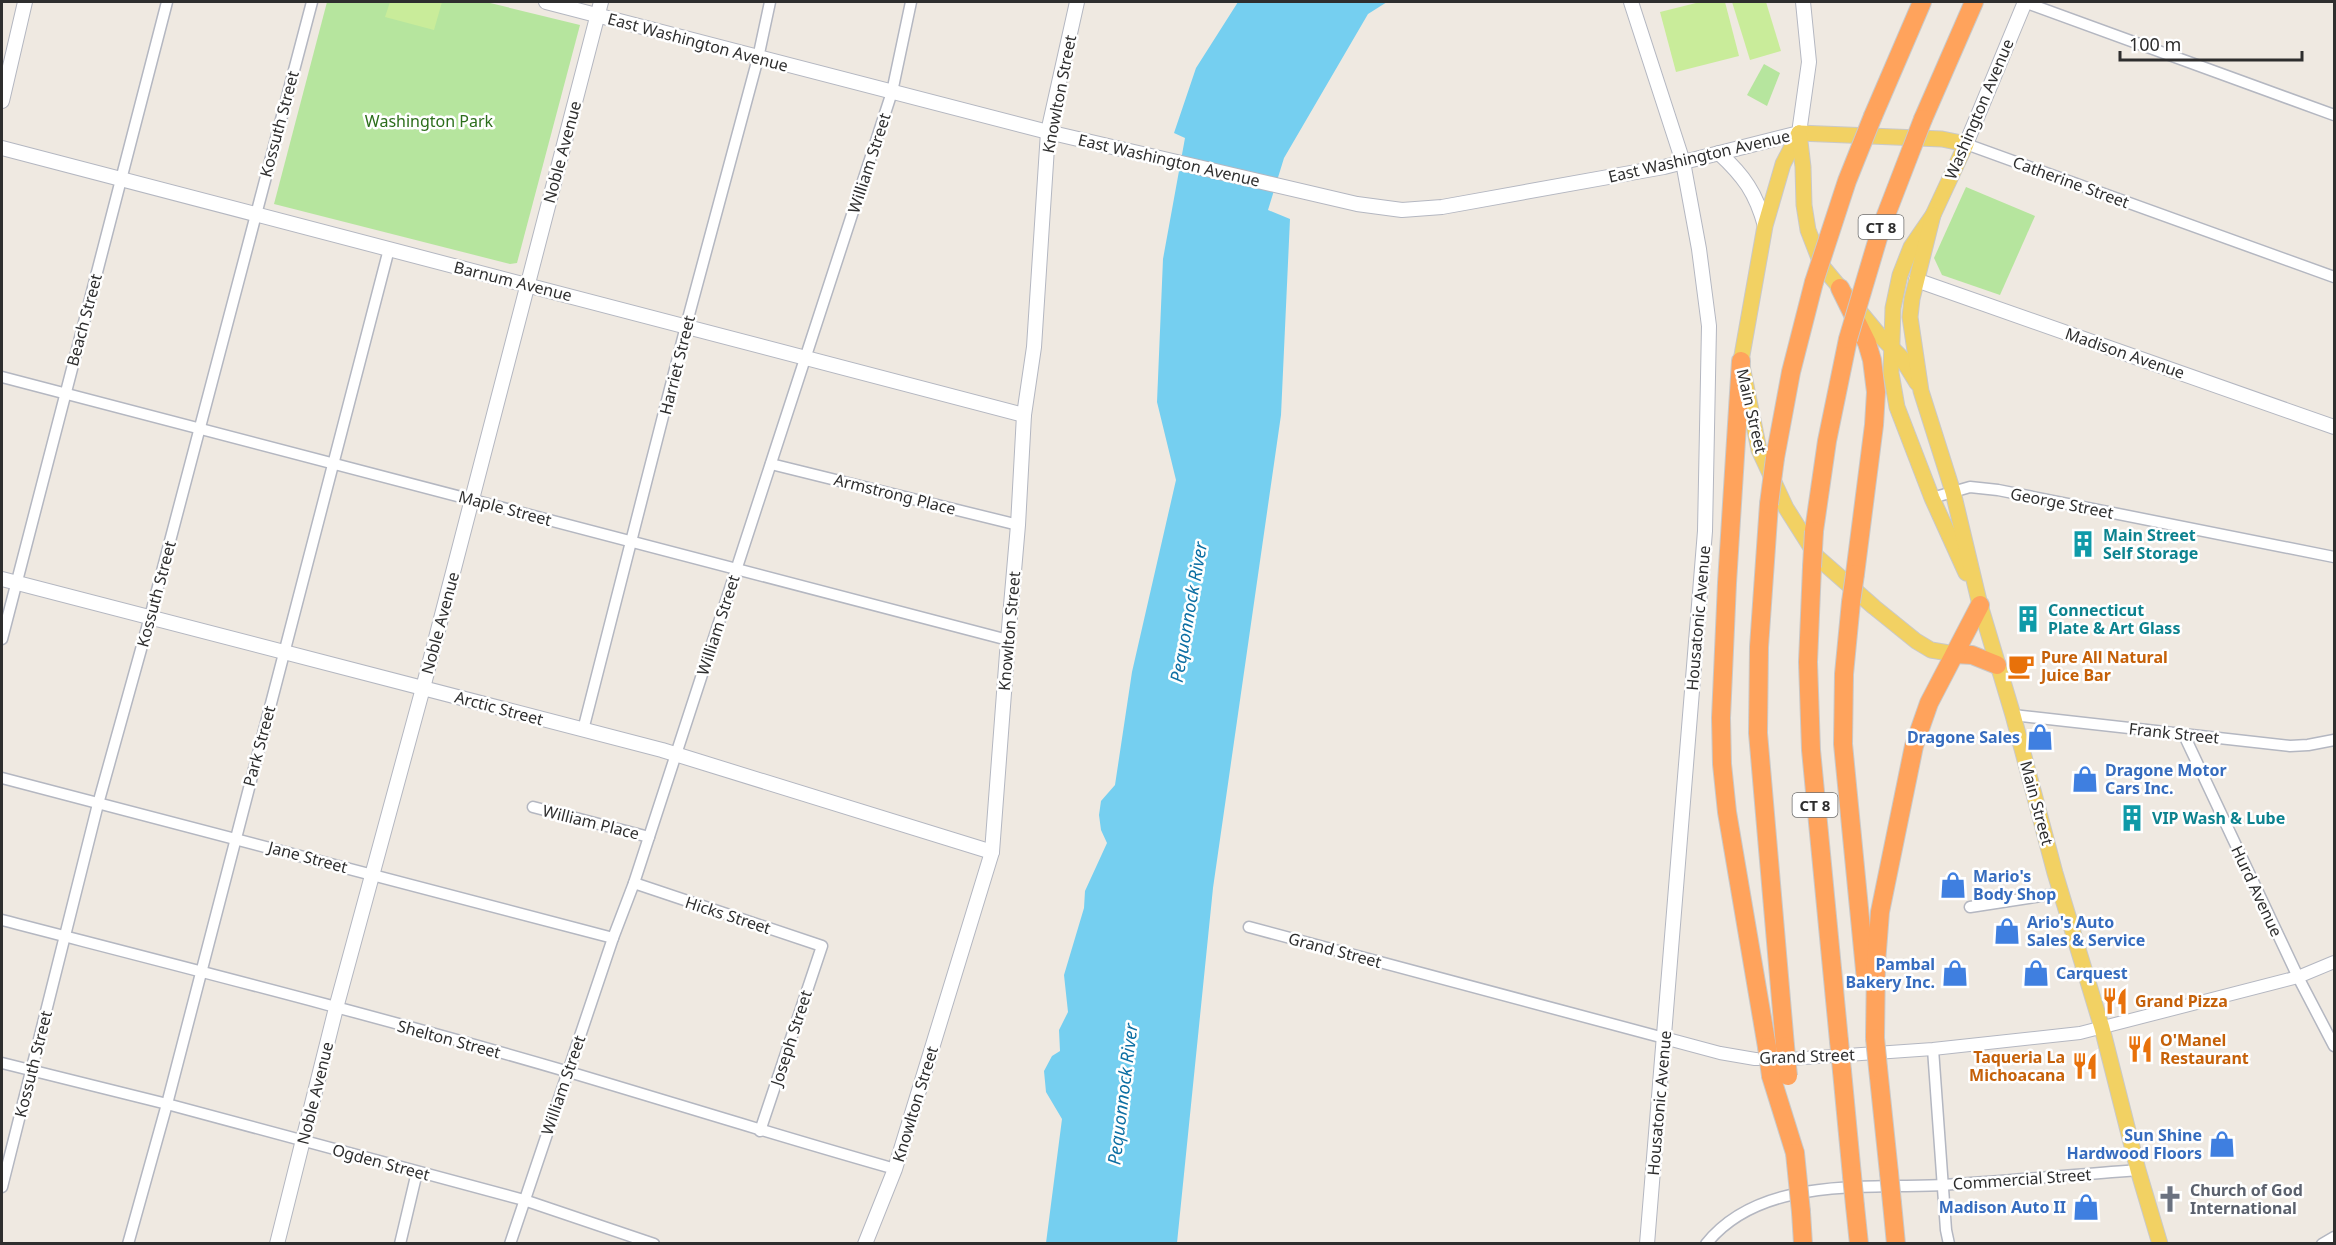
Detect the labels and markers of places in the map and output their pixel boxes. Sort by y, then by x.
place label: Main Street Self Storage [2103,524,2198,564]
building icon: Main Street Self Storage [2068,529,2098,559]
place label: Connecticut Plate & Art Glass [2048,599,2180,639]
building icon: Connecticut Plate & Art Glass [2013,604,2043,634]
place label: Pure All Natural Juice Bar [2039,646,2168,686]
cafe icon: Pure All Natural Juice Bar [2006,651,2036,681]
shop icon: Dragone Sales [2025,722,2055,752]
place label: Dragone Sales [1907,726,2020,748]
place label: Dragone Motor Cars Inc. [2105,759,2227,799]
shop icon: Dragone Motor Cars Inc. [2070,764,2100,794]
building icon: VIP Wash & Lube [2117,803,2147,833]
place label: VIP Wash & Lube [2152,807,2285,829]
place label: Mario's Body Shop [1973,865,2056,905]
shop icon: Mario's Body Shop [1938,870,1968,900]
place label: Ario's Auto Sales & Service [2027,911,2145,951]
shop icon: Ario's Auto Sales & Service [1992,916,2022,946]
place label: Pambal Bakery Inc. [1845,953,1935,993]
shop icon: Pambal Bakery Inc. [1940,958,1970,988]
shop icon: Carquest [2021,958,2051,988]
place label: Carquest [2056,962,2128,984]
restaurant icon: Grand Pizza [2100,986,2130,1016]
place label: Grand Pizza [2135,990,2228,1012]
place label: O'Manel Restaurant [2160,1029,2249,1069]
restaurant icon: O'Manel Restaurant [2125,1034,2155,1064]
place label: Taqueria La Michoacana [1969,1046,2065,1086]
restaurant icon: Taqueria La Michoacana [2070,1051,2100,1081]
place label: Sun Shine Hardwood Floors [2067,1124,2202,1164]
shop icon: Sun Shine Hardwood Floors [2207,1129,2237,1159]
place label: Church of God International [2190,1179,2303,1219]
church icon: Church of God International [2155,1184,2185,1214]
shop icon: Madison Auto II [2071,1192,2101,1222]
place label: Madison Auto II [1939,1196,2066,1218]

